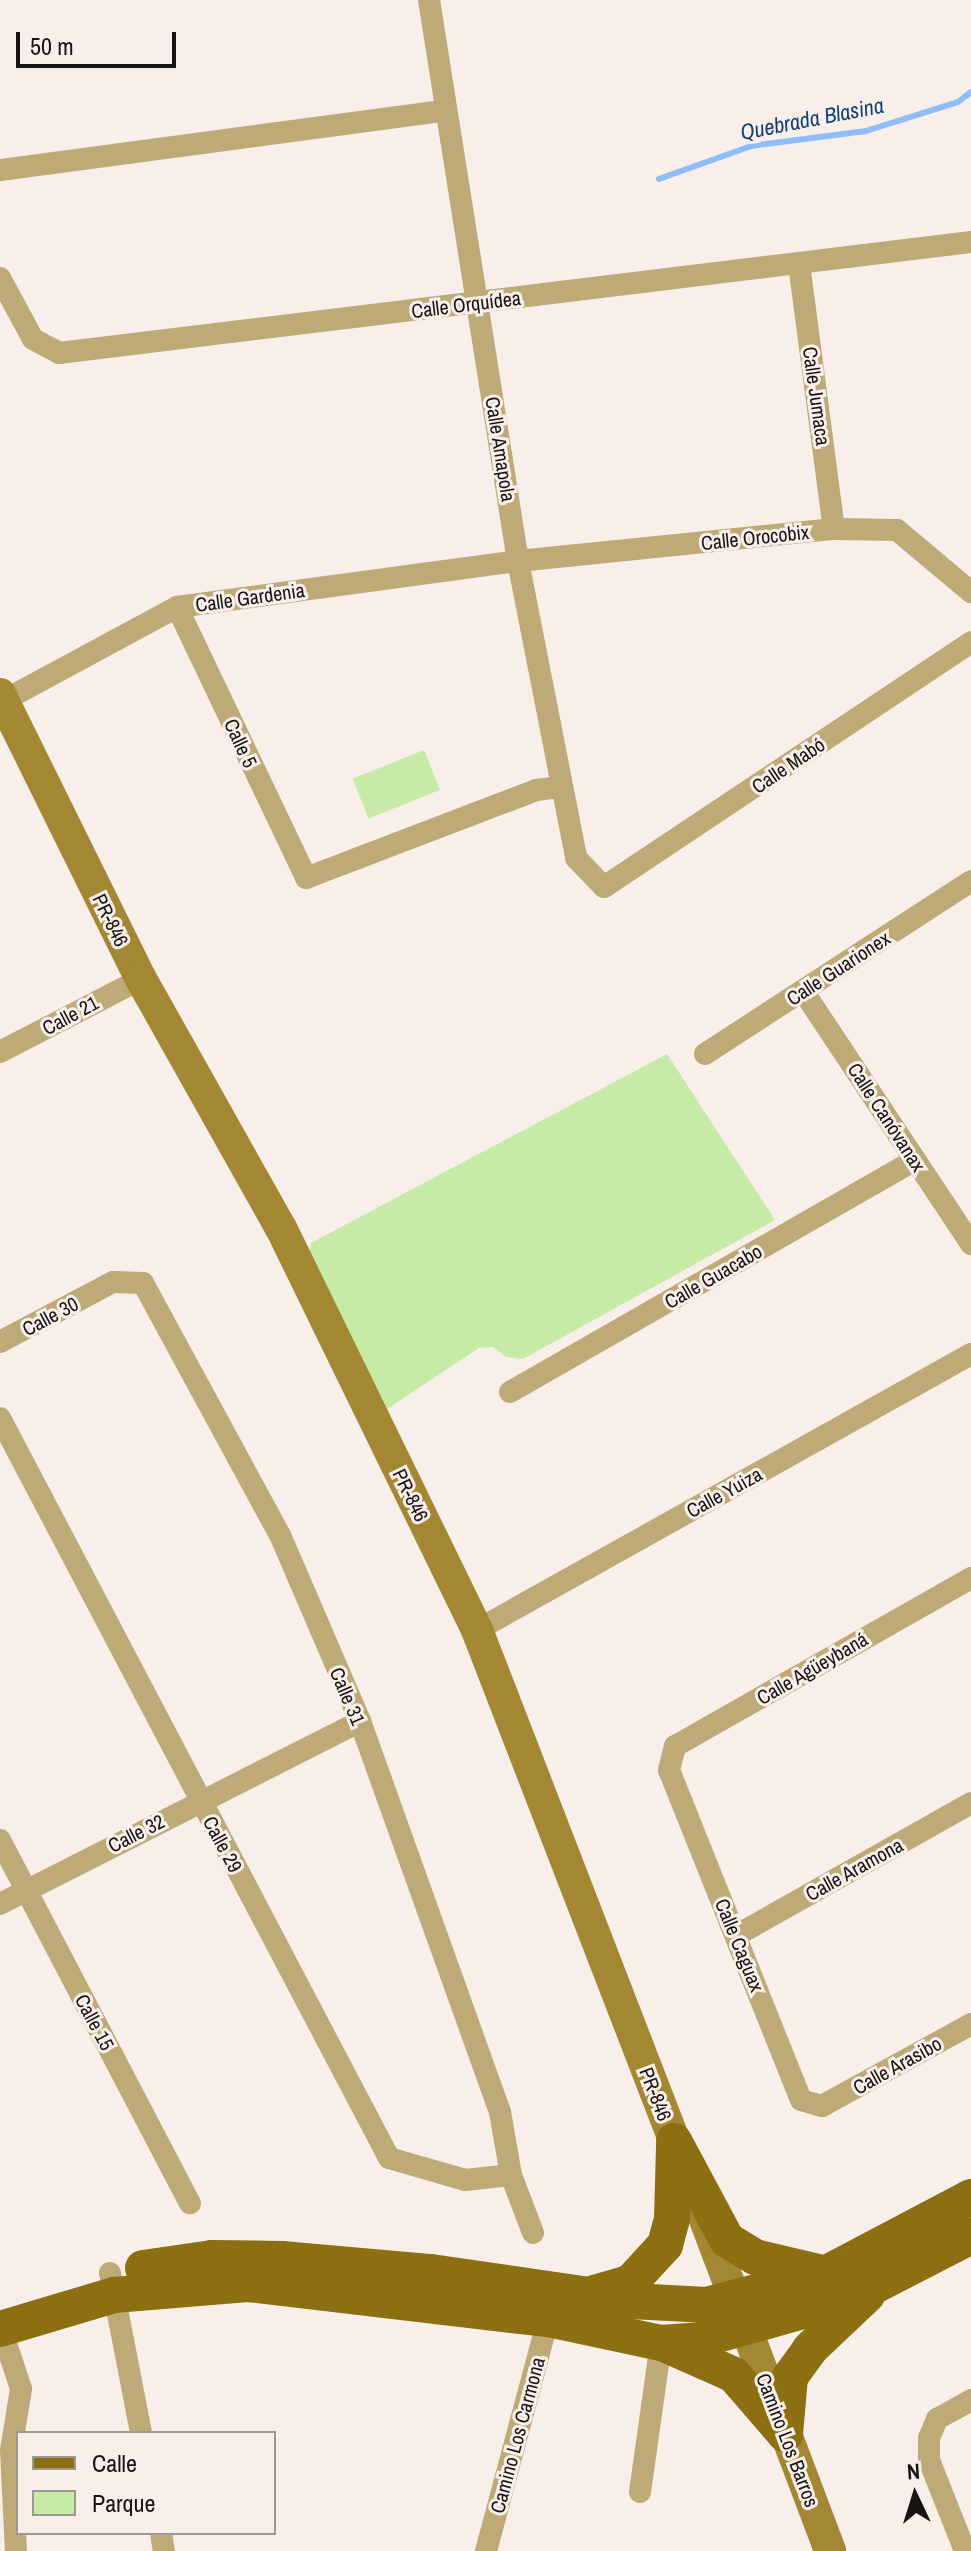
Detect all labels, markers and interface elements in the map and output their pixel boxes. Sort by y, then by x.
scale bar [20,16,180,66]
text: 50 m [30,30,74,62]
water label: Quebrada Blasina [738,92,886,146]
street label: Calle Orquídea [410,285,522,323]
street label: Calle Jumaca [798,345,836,447]
street label: Calle Amapola [481,394,521,504]
street label: Calle Orocobix [700,519,810,555]
street label: Calle Gardenia [194,577,306,617]
street label: Calle 5 [219,715,263,771]
street label: Calle Mabó [747,732,829,798]
street label: PR-846 [88,890,134,950]
street label: Calle Guarionex [782,926,894,1010]
street label: Calle 21 [38,990,102,1040]
street label: Calle Canóvanax [843,1058,931,1176]
street label: Calle Guacabo [660,1238,766,1314]
street label: Calle 30 [18,1291,82,1341]
street label: Calle Yuiza [682,1461,766,1523]
street label: PR-846 [388,1465,434,1525]
street label: Calle Agüeybaná [752,1626,872,1710]
street label: Calle 31 [325,1664,371,1728]
street label: Calle 32 [104,1809,168,1857]
street label: Calle 29 [198,1812,248,1876]
street label: Calle Aramona [801,1832,907,1906]
street label: Calle Caguax [710,1895,770,1995]
street label: Calle 15 [70,1990,120,2054]
street label: Calle Arasibo [848,2031,946,2099]
street label: PR-846 [635,2064,677,2124]
street label: Camino Los Carmona [485,2354,549,2516]
street label: Camino Los Barros [751,2370,825,2510]
legend [16,2431,276,2535]
text: Calle [92,2447,137,2479]
north arrow [875,2455,955,2535]
text: N [906,2456,921,2486]
text: Parque [92,2487,155,2519]

